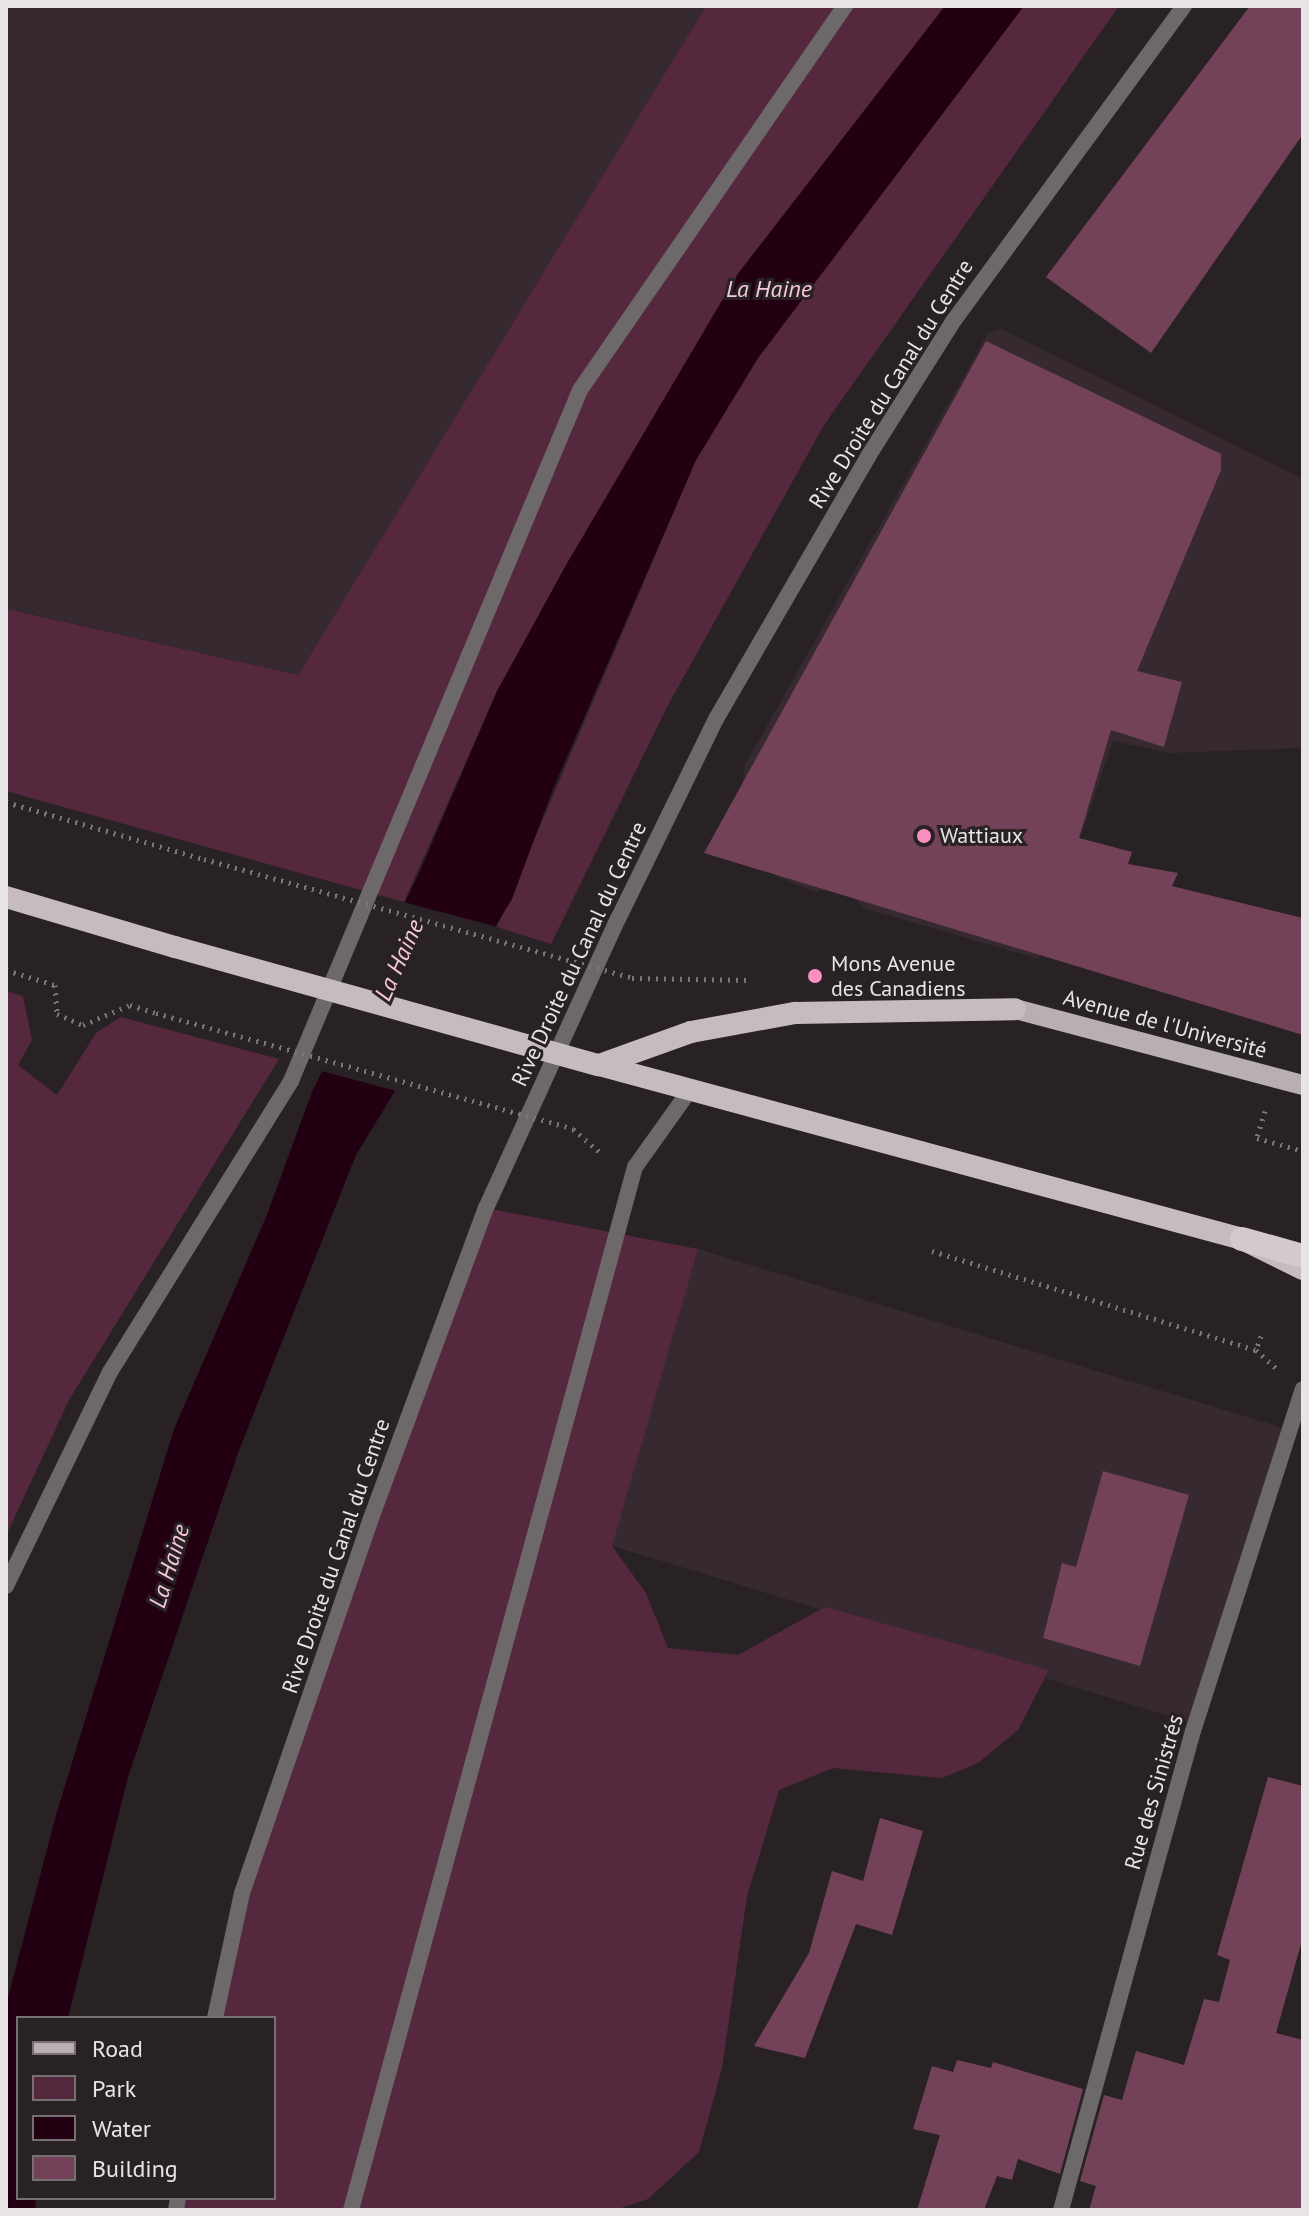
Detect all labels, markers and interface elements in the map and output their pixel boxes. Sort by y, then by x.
street label: Rive Droite du Canal du Centre [803,255,979,513]
water label: La Haine [726,275,812,303]
street label: Rive Droite du Canal du Centre [506,818,652,1090]
place label: Wattiaux [940,823,1023,849]
marker: Wattiaux [915,827,933,845]
water label: La Haine [368,915,430,1005]
place label: Mons Avenue des Canadiens [831,950,965,1002]
marker: Mons Avenue des Canadiens [806,967,824,985]
street label: Avenue de l'Université [1060,984,1270,1064]
street label: Rive Droite du Canal du Centre [277,1415,395,1697]
water label: La Haine [143,1521,195,1611]
street label: Rue des Sinistrés [1119,1711,1189,1873]
legend [16,2016,276,2200]
text: Road [92,2033,143,2064]
text: Park [92,2073,136,2104]
text: Water [92,2113,151,2144]
text: Building [92,2153,178,2184]

